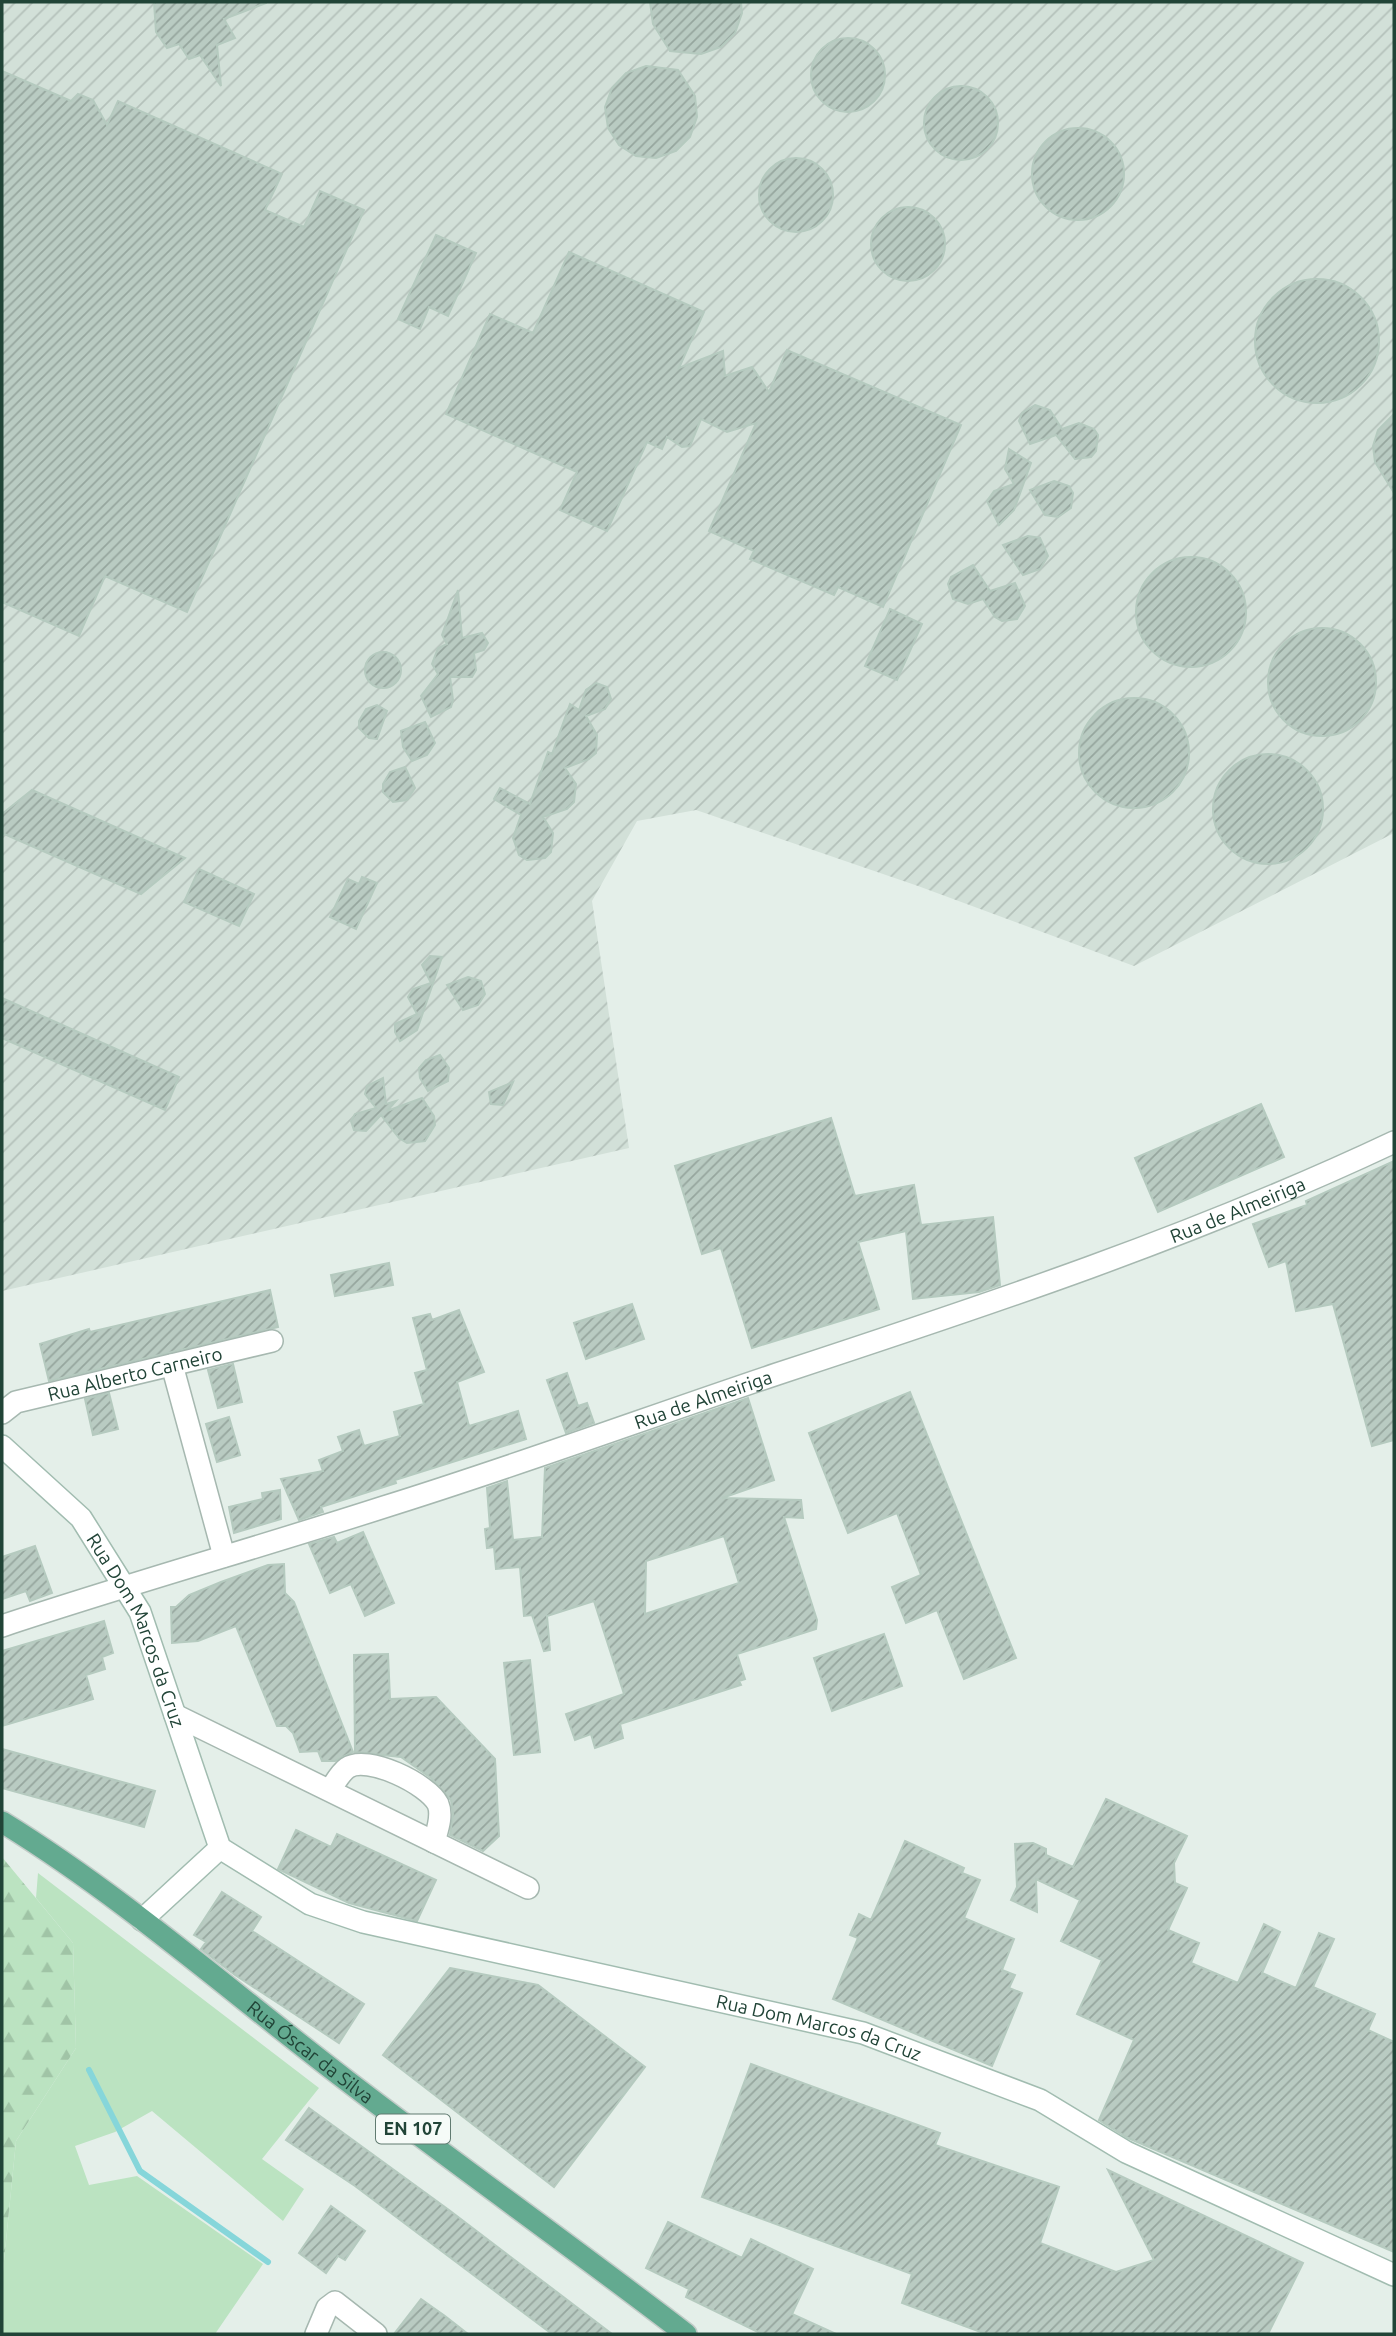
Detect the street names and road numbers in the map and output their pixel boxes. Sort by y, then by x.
street label: Rua de Almeiriga [1167,1172,1309,1247]
street label: Rua Alberto Carneiro [45,1342,224,1405]
street label: Rua de Almeiriga [631,1365,775,1433]
street label: Rua Dom Marcos da Cruz [82,1529,189,1730]
street label: Rua Dom Marcos da Cruz [714,1990,925,2065]
street label: Rua Óscar da Silva [243,1996,378,2108]
road number: EN 107 [376,2115,450,2144]

